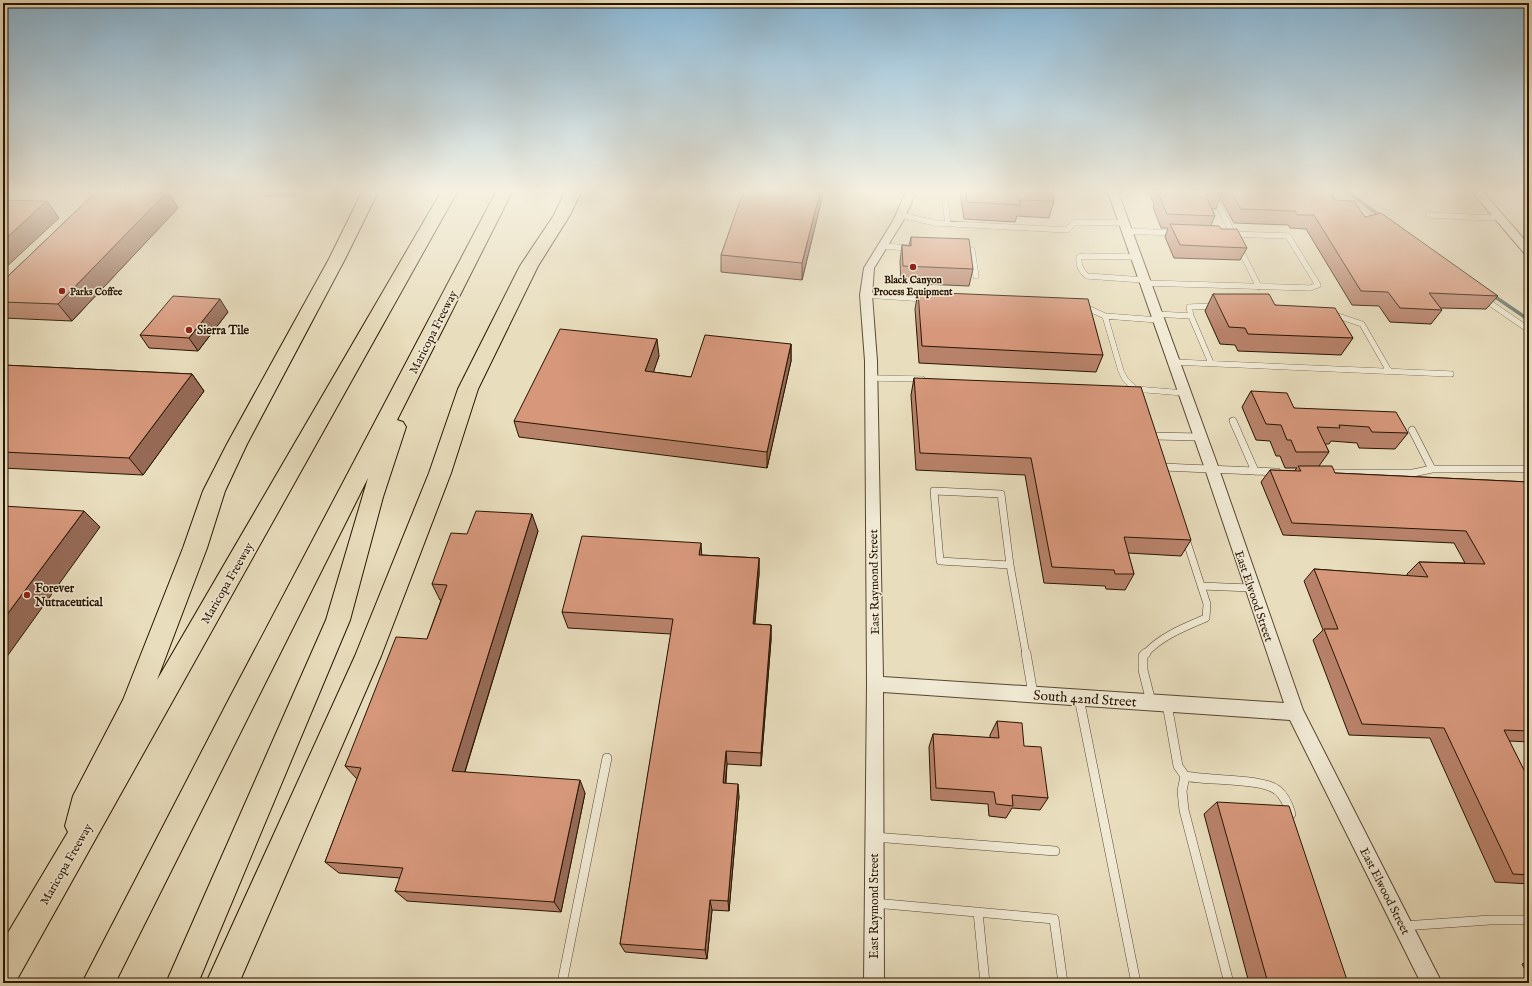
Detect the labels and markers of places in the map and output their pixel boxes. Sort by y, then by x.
marker: Black Canyon Process Equipment [908,262,918,272]
place label: Black Canyon Process Equipment [873,274,953,299]
marker: Parks Coffee [57,286,67,296]
place label: Parks Coffee [70,286,123,299]
place label: Sierra Tile [197,323,250,338]
marker: Sierra Tile [184,325,194,335]
place label: Forever Nutraceutical [34,581,103,610]
marker: Forever Nutraceutical [22,590,32,600]

